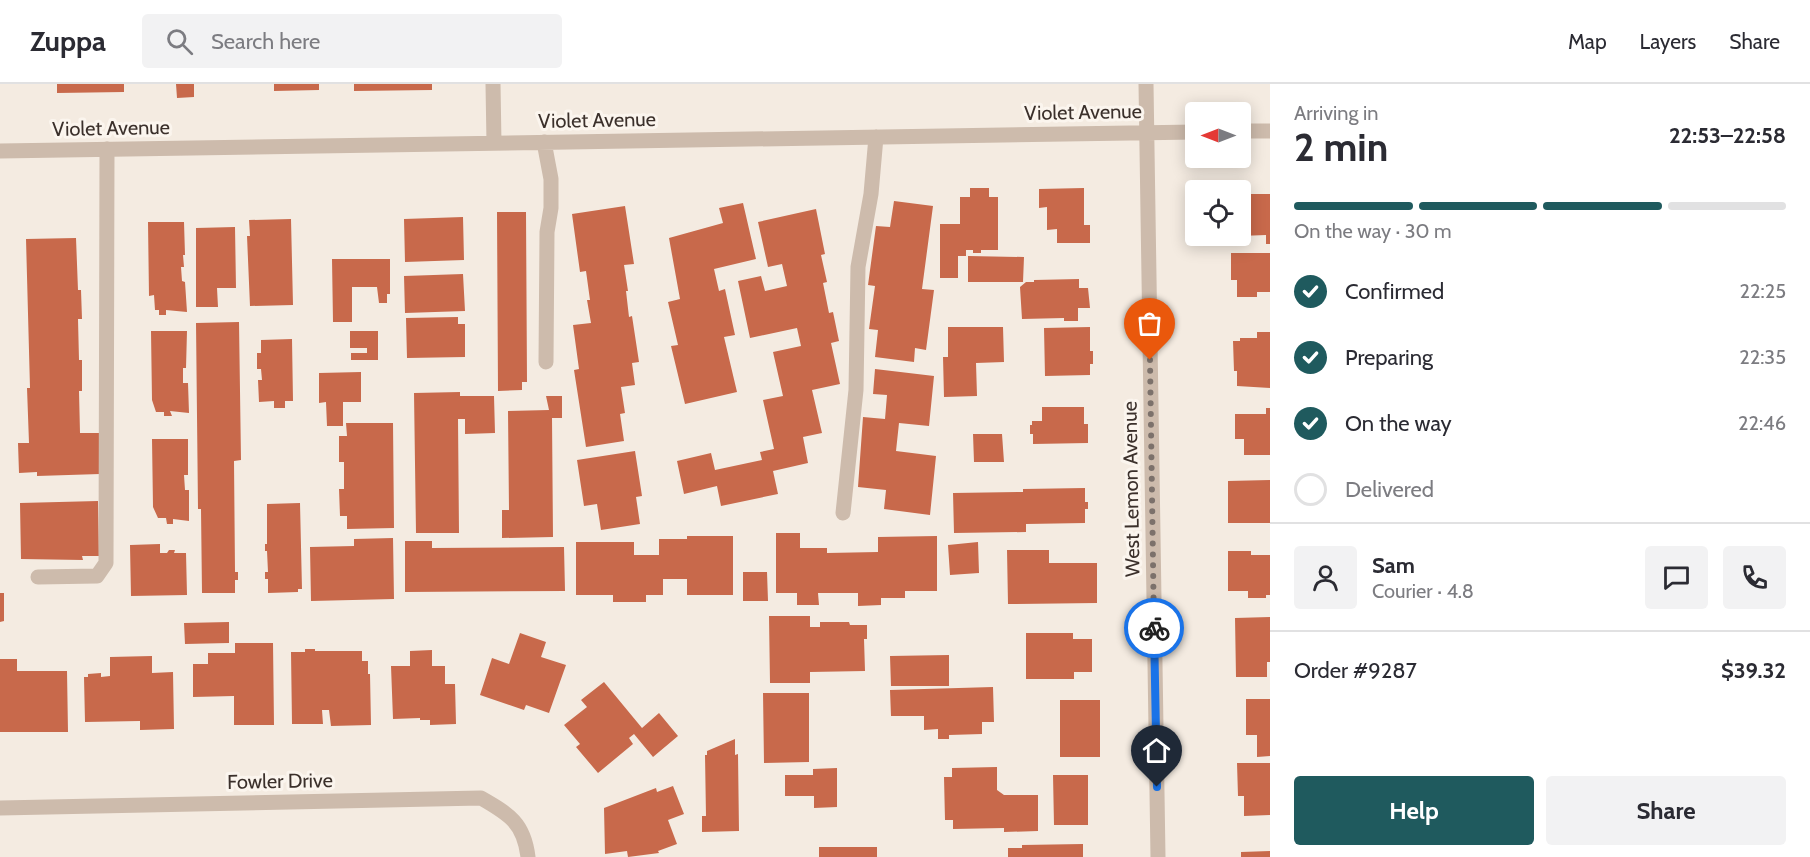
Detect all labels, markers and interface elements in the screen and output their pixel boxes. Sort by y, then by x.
search box [142,14,562,68]
text: Zuppa [30,24,106,58]
icon: search [163,25,196,58]
text: Search here [211,28,320,55]
text: Map [1568,29,1607,54]
text: Layers [1640,29,1696,54]
text: Share [1729,29,1780,54]
street label: Violet Avenue [1024,99,1142,125]
text: Arriving in [1294,101,1378,125]
north arrow [1185,102,1251,168]
map controls [1185,102,1251,246]
street label: Violet Avenue [538,107,656,133]
street label: Violet Avenue [52,115,170,141]
text: 22:53–22:58 [1669,122,1786,149]
text: 2 min [1294,123,1388,171]
button: locate [1185,180,1251,246]
text: On the way · 30 m [1294,219,1452,243]
icon: check [1294,275,1327,308]
text: Confirmed [1345,278,1444,305]
text: 22:25 [1740,279,1786,303]
pin [1124,298,1175,360]
icon: bag [1133,307,1166,340]
icon: check [1294,341,1327,374]
text: Preparing [1345,344,1433,371]
text: 22:35 [1739,345,1786,369]
street label: West Lemon Avenue [1117,401,1145,577]
icon: check [1294,407,1327,440]
text: On the way [1345,410,1452,437]
text: 22:46 [1738,411,1786,435]
text: Delivered [1345,476,1434,503]
button: person [1294,546,1357,609]
button: chat [1645,546,1708,609]
button: phone [1723,546,1786,609]
text: Sam [1372,552,1415,579]
text: Courier · 4.8 [1372,579,1474,603]
courier [1124,598,1184,658]
icon: bike [1138,612,1171,645]
text: Order #9287 [1294,657,1417,684]
text: $39.32 [1721,657,1786,684]
pin [1131,725,1182,787]
icon: home [1140,734,1173,767]
street label: Fowler Drive [227,768,333,794]
button: Help [1294,776,1534,845]
button: Share [1546,776,1786,845]

